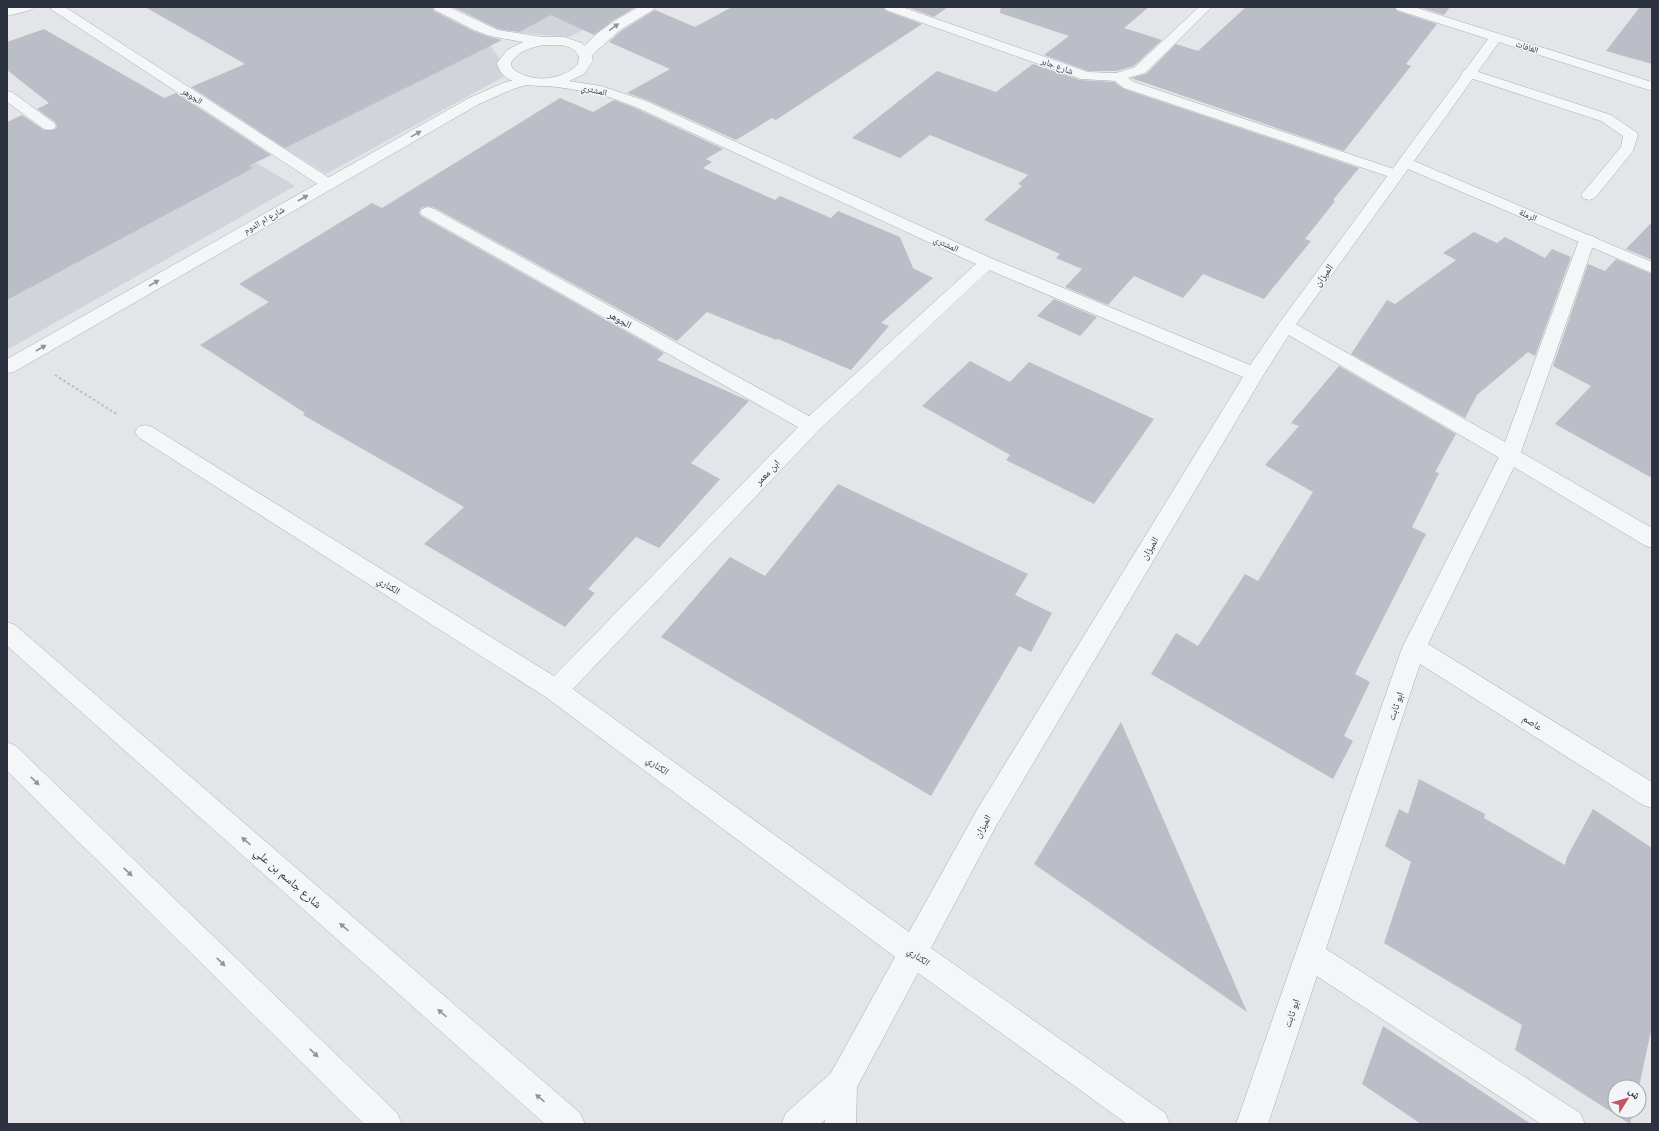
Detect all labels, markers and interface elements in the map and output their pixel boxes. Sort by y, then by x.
one-way arrow [609,23,620,31]
street label: الغافات [1514,39,1540,55]
street label: شارع جابر [1038,55,1075,77]
street label: المشتري [580,82,608,100]
street label: الجوهر [179,85,204,106]
one-way arrow [410,131,422,138]
one-way arrow [297,195,309,202]
street label: شارع ام الدوم [242,204,287,237]
street label: الرملة [1518,207,1538,223]
street label: المشتري [931,234,960,256]
street label: الميزان [1312,262,1336,289]
one-way arrow [148,280,160,287]
street label: الجوهر [605,308,633,331]
one-way arrow [35,344,47,351]
street label: ابن معمر [752,458,783,489]
street label: الميزان [1138,535,1161,562]
street label: الكناري [374,574,402,599]
street label: ابو ثابت [1385,690,1406,722]
street label: عاصم [1520,712,1544,734]
street label: الكناري [643,754,671,779]
one-way arrow [30,776,40,786]
street label: الميزان [972,813,994,840]
one-way arrow [241,837,251,846]
street label: شارع جاسم بن علي [249,845,325,913]
one-way arrow [123,867,133,877]
one-way arrow [339,922,349,932]
street label: الكناري [904,945,932,970]
one-way arrow [216,958,226,967]
street label: ابو ثابت [1281,997,1302,1029]
one-way arrow [437,1008,447,1017]
one-way arrow [309,1048,319,1058]
north arrow [1607,1079,1647,1119]
text: ش [1625,1085,1643,1103]
one-way arrow [534,1094,545,1103]

